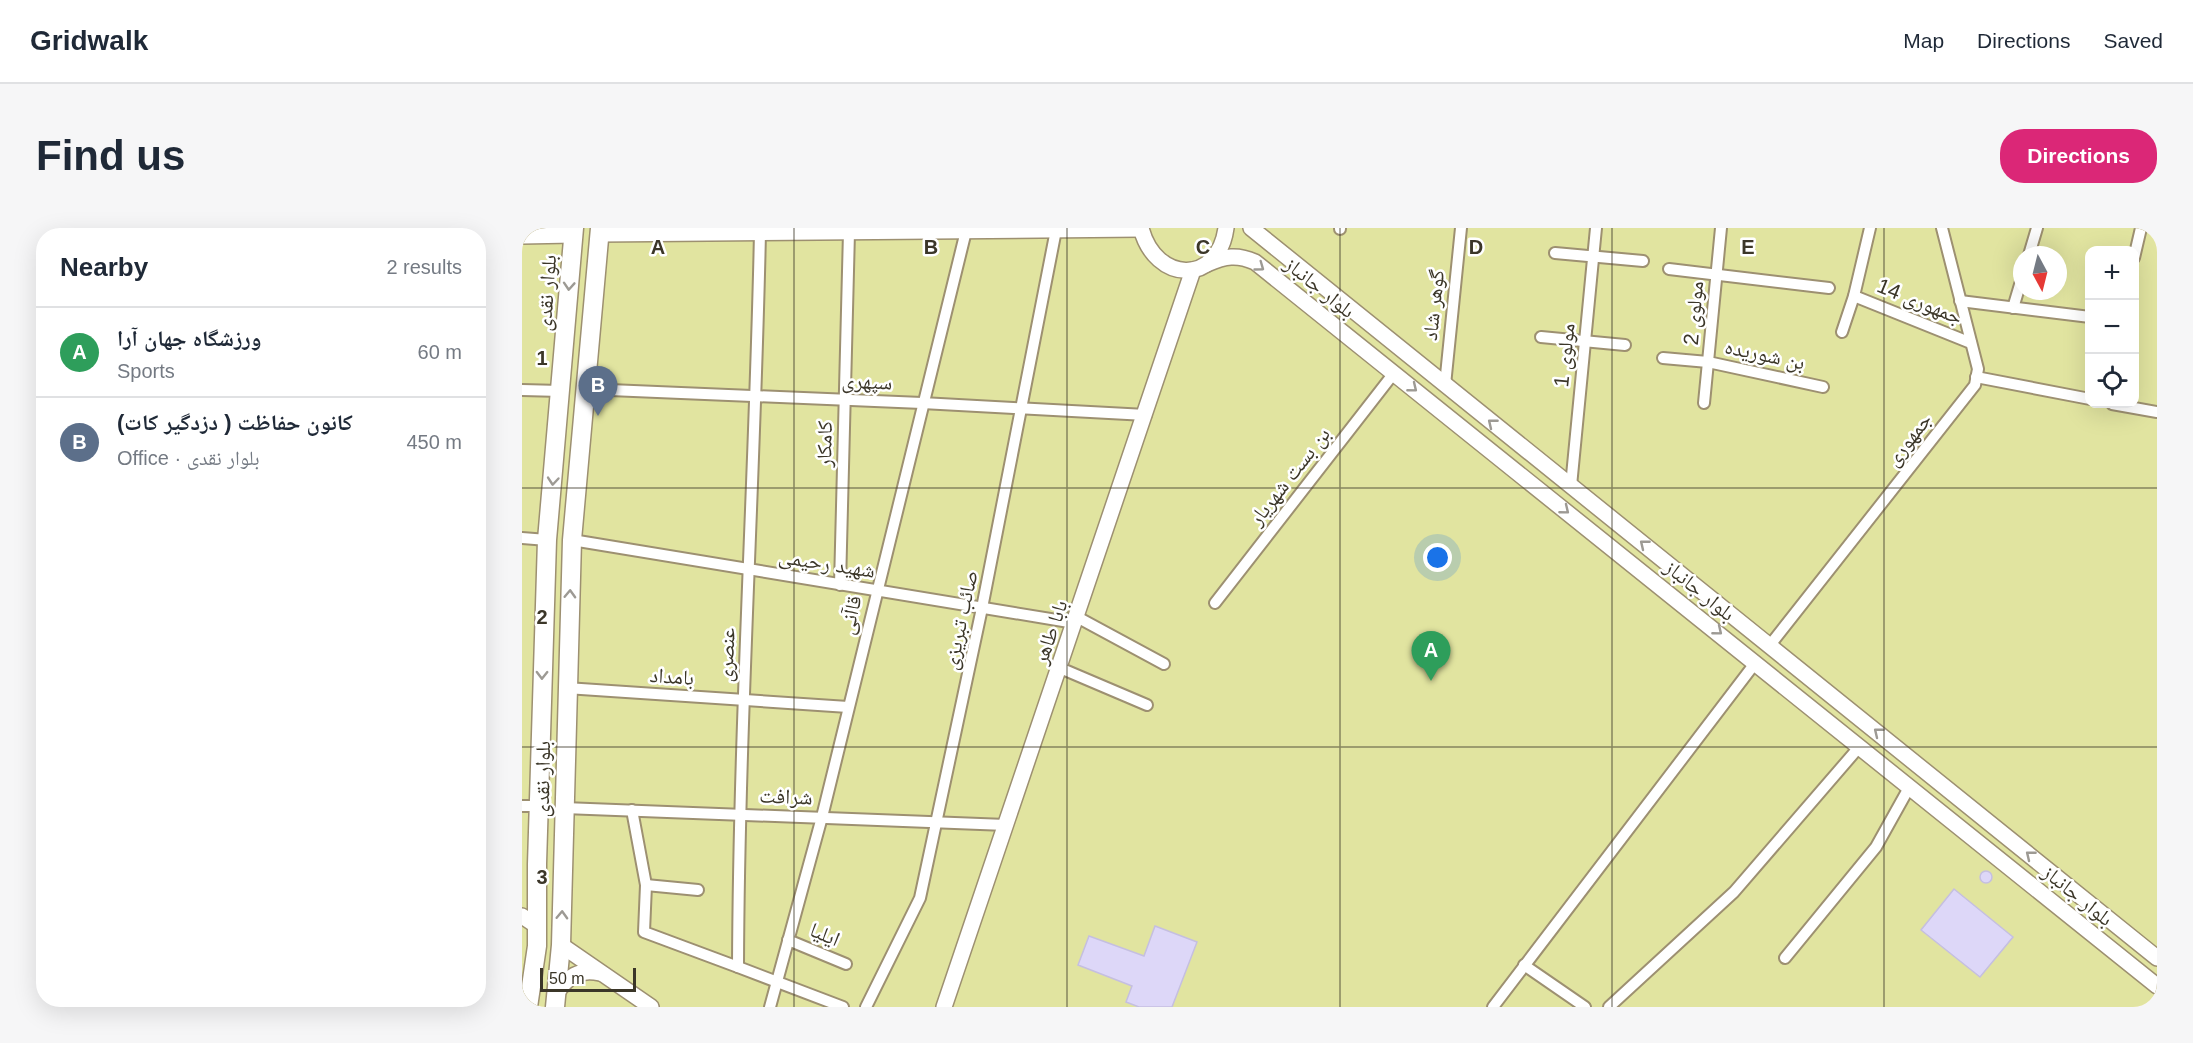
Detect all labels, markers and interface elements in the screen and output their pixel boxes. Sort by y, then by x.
text: Gridwalk [30,25,148,56]
text: Map [1903,29,1944,52]
text: Directions [1977,29,2070,52]
text: Saved [2103,29,2163,52]
button: Directions [2000,129,2157,183]
text: Find us [36,132,185,179]
text: A [651,236,665,258]
text: B [924,236,938,258]
text: C [1196,236,1210,258]
text: D [1469,236,1483,258]
text: E [1741,236,1755,258]
north arrow [2013,246,2067,300]
map controls [2085,246,2139,408]
button: + [2085,246,2139,300]
street label: بلوار جانباز [1279,251,1360,323]
text: Nearby [60,252,148,282]
street label: بلوار نقدی [532,254,561,332]
text: 2 results [386,256,462,278]
one-way arrow [1254,260,1265,271]
street label: گوهر شاد [1418,268,1448,342]
street label: جمهوری 14 [1874,273,1966,329]
street label: مولوی 2 [1679,280,1708,346]
one-way arrow [563,282,576,291]
button: − [2085,300,2139,354]
street label: مولوی 1 [1549,322,1580,388]
text: ورزشگاه جهان آرا [117,326,262,351]
street label: بن شوریده [1722,334,1807,376]
text: A [72,341,87,363]
text: 60 m [418,341,462,363]
text: 1 [536,347,548,369]
button: locate [2085,354,2139,408]
text: Sports [117,360,175,382]
pin: B [578,366,618,416]
street label: سپهری [841,369,893,395]
one-way arrow [1406,380,1417,391]
street label: جمهوری [1880,408,1937,471]
text: کانون حفاظت ( دزدگیر کات) [117,410,353,435]
one-way arrow [1488,419,1499,430]
street label: کامکار [812,420,836,469]
street label: بن بست شهریار [1243,423,1336,531]
text: B [72,431,87,453]
text: 450 m [406,431,462,453]
text: Office · بلوار نقدی [117,447,260,469]
one-way arrow [547,476,560,485]
one-way arrow [1559,502,1570,513]
one-way arrow [1640,541,1651,552]
your location [1423,543,1452,572]
street label: شهید رحیمی [777,544,877,584]
street label: بلوار جانباز [1659,554,1740,626]
street label: صائب تبریزی [938,568,983,672]
one-way arrow [564,589,577,598]
street label: قاآنی [834,593,868,637]
street label: بابا طاهر [1028,597,1072,668]
text: 2 [536,606,548,628]
one-way arrow [1711,624,1722,635]
street label: عنصری [713,627,740,683]
pin: A [1412,632,1450,681]
street label: بامداد [649,663,695,690]
one-way arrow [536,671,549,680]
one-way arrow [1874,729,1885,740]
street label: بلوار نقدی [530,741,555,817]
street label: شرافت [759,784,813,808]
one-way arrow [2026,851,2037,862]
street label: بلوار جانباز [2037,859,2118,931]
text: 3 [536,866,548,888]
one-way arrow [555,910,568,919]
street label: ایلیا [806,918,843,951]
scale bar [540,965,636,992]
text: 50 m [549,970,585,987]

